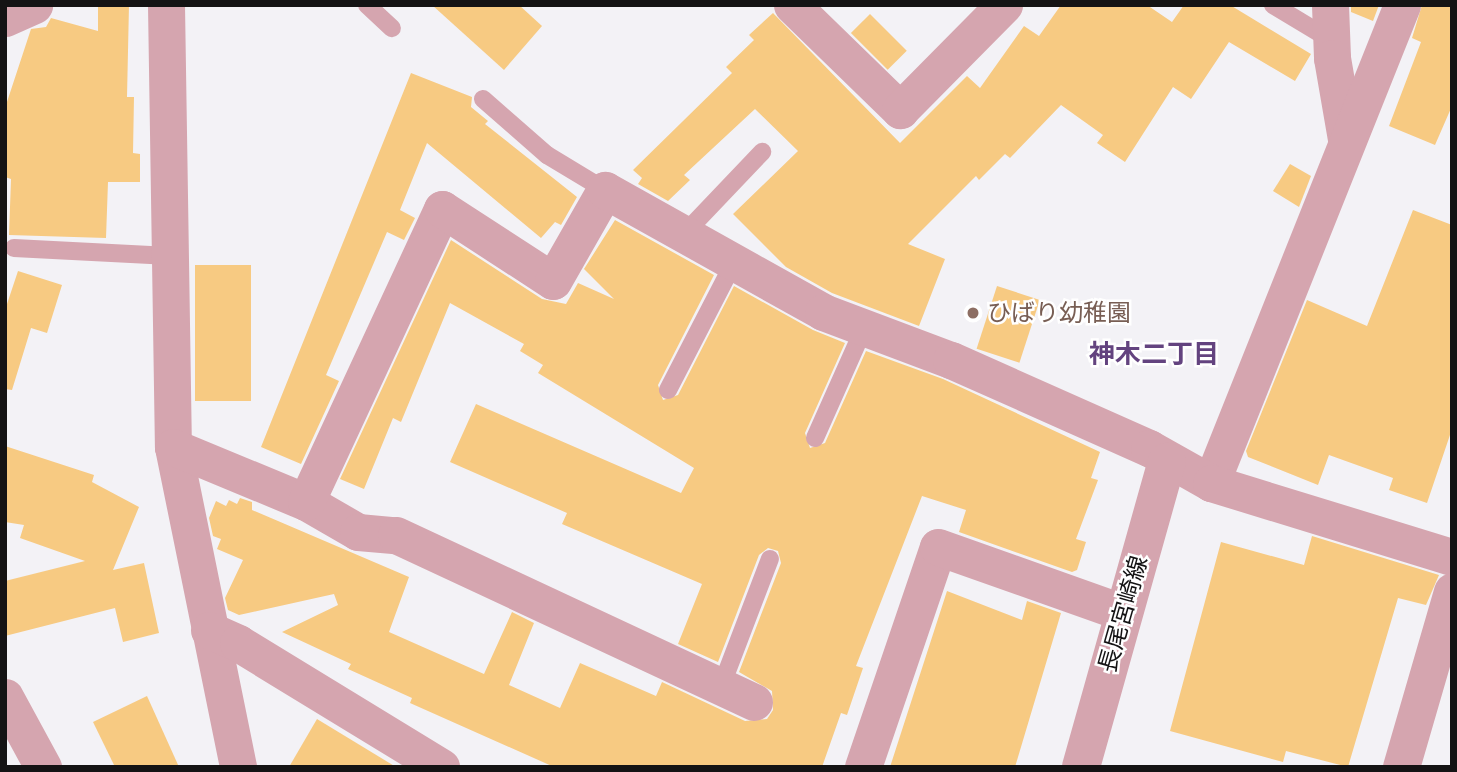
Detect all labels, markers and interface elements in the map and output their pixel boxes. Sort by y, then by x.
place label: ひばり幼稚園 [987,299,1131,327]
marker: ひばり幼稚園 [965,305,981,321]
district label: 神木二丁目 [1089,338,1219,370]
street label: 長尾宮崎線 [1093,552,1153,676]

